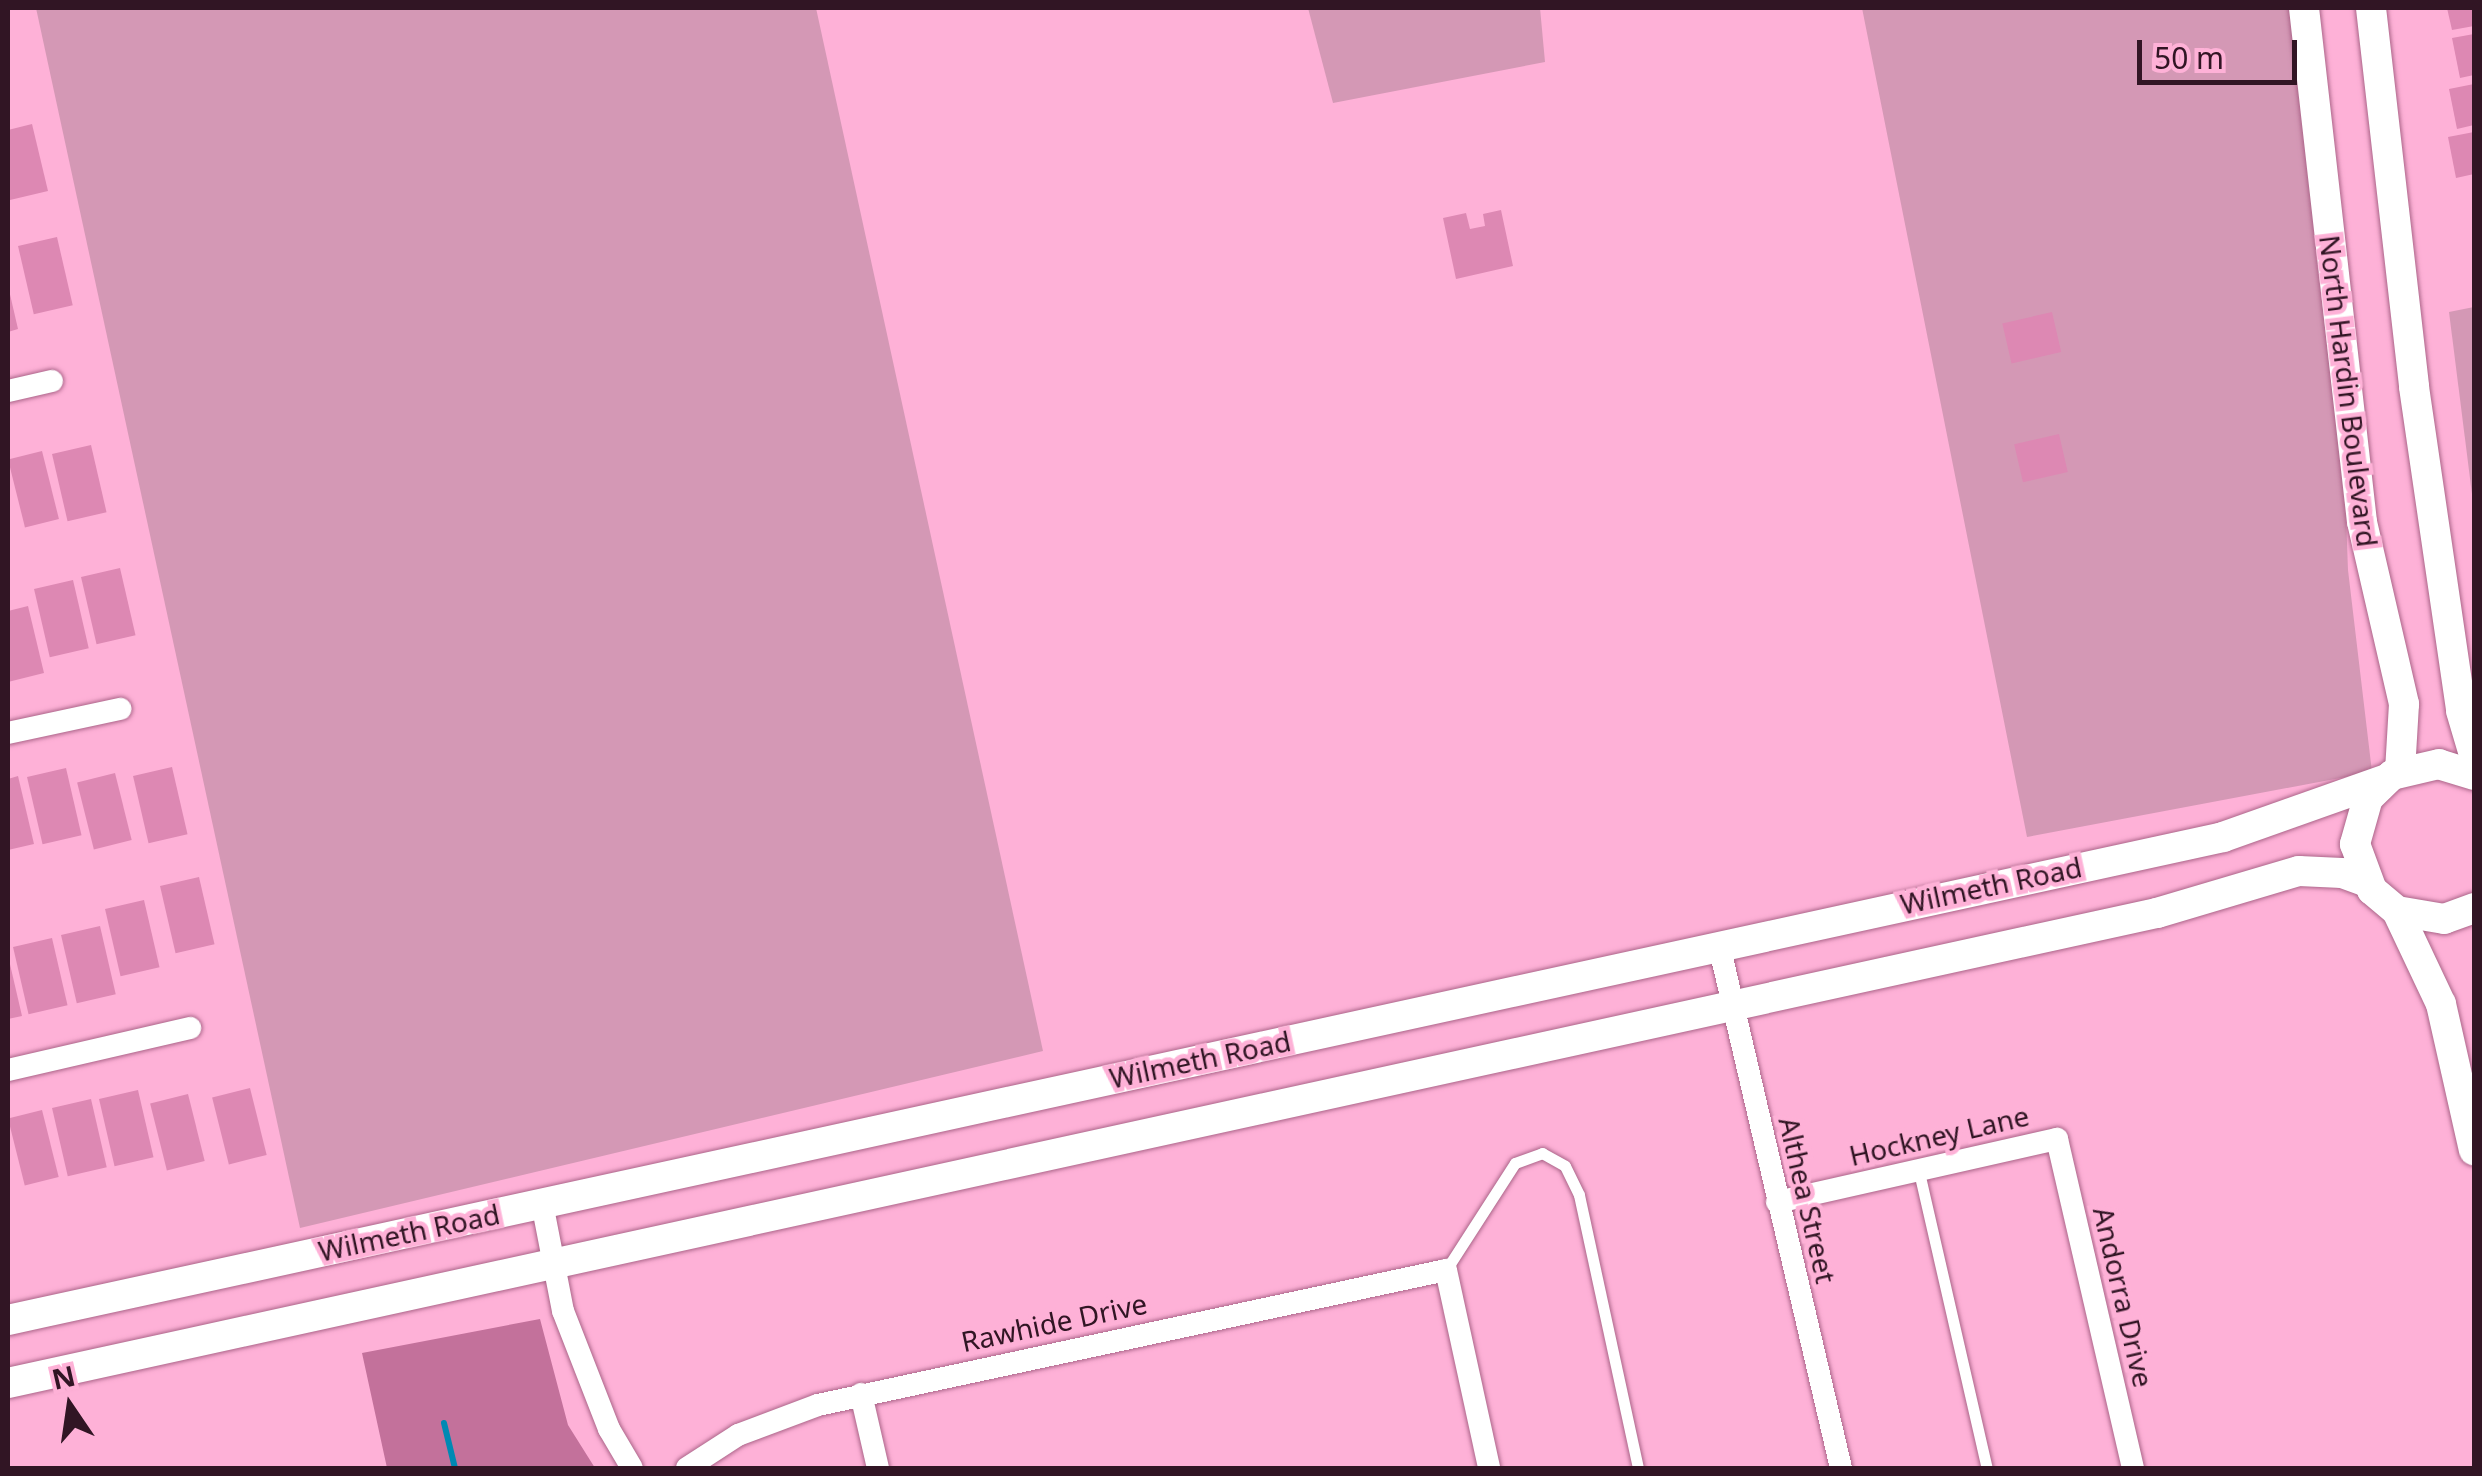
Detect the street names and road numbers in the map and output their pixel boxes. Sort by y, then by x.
street label: North Hardin Boulevard [2313,233,2385,549]
street label: Wilmeth Road [1897,849,2085,921]
street label: Wilmeth Road [1106,1023,1294,1095]
street label: Hockney Lane [1846,1098,2032,1172]
street label: Althea Street [1773,1114,1843,1286]
street label: Wilmeth Road [315,1196,503,1268]
street label: Andorra Drive [2087,1204,2161,1390]
street label: Rawhide Drive [958,1286,1150,1358]

